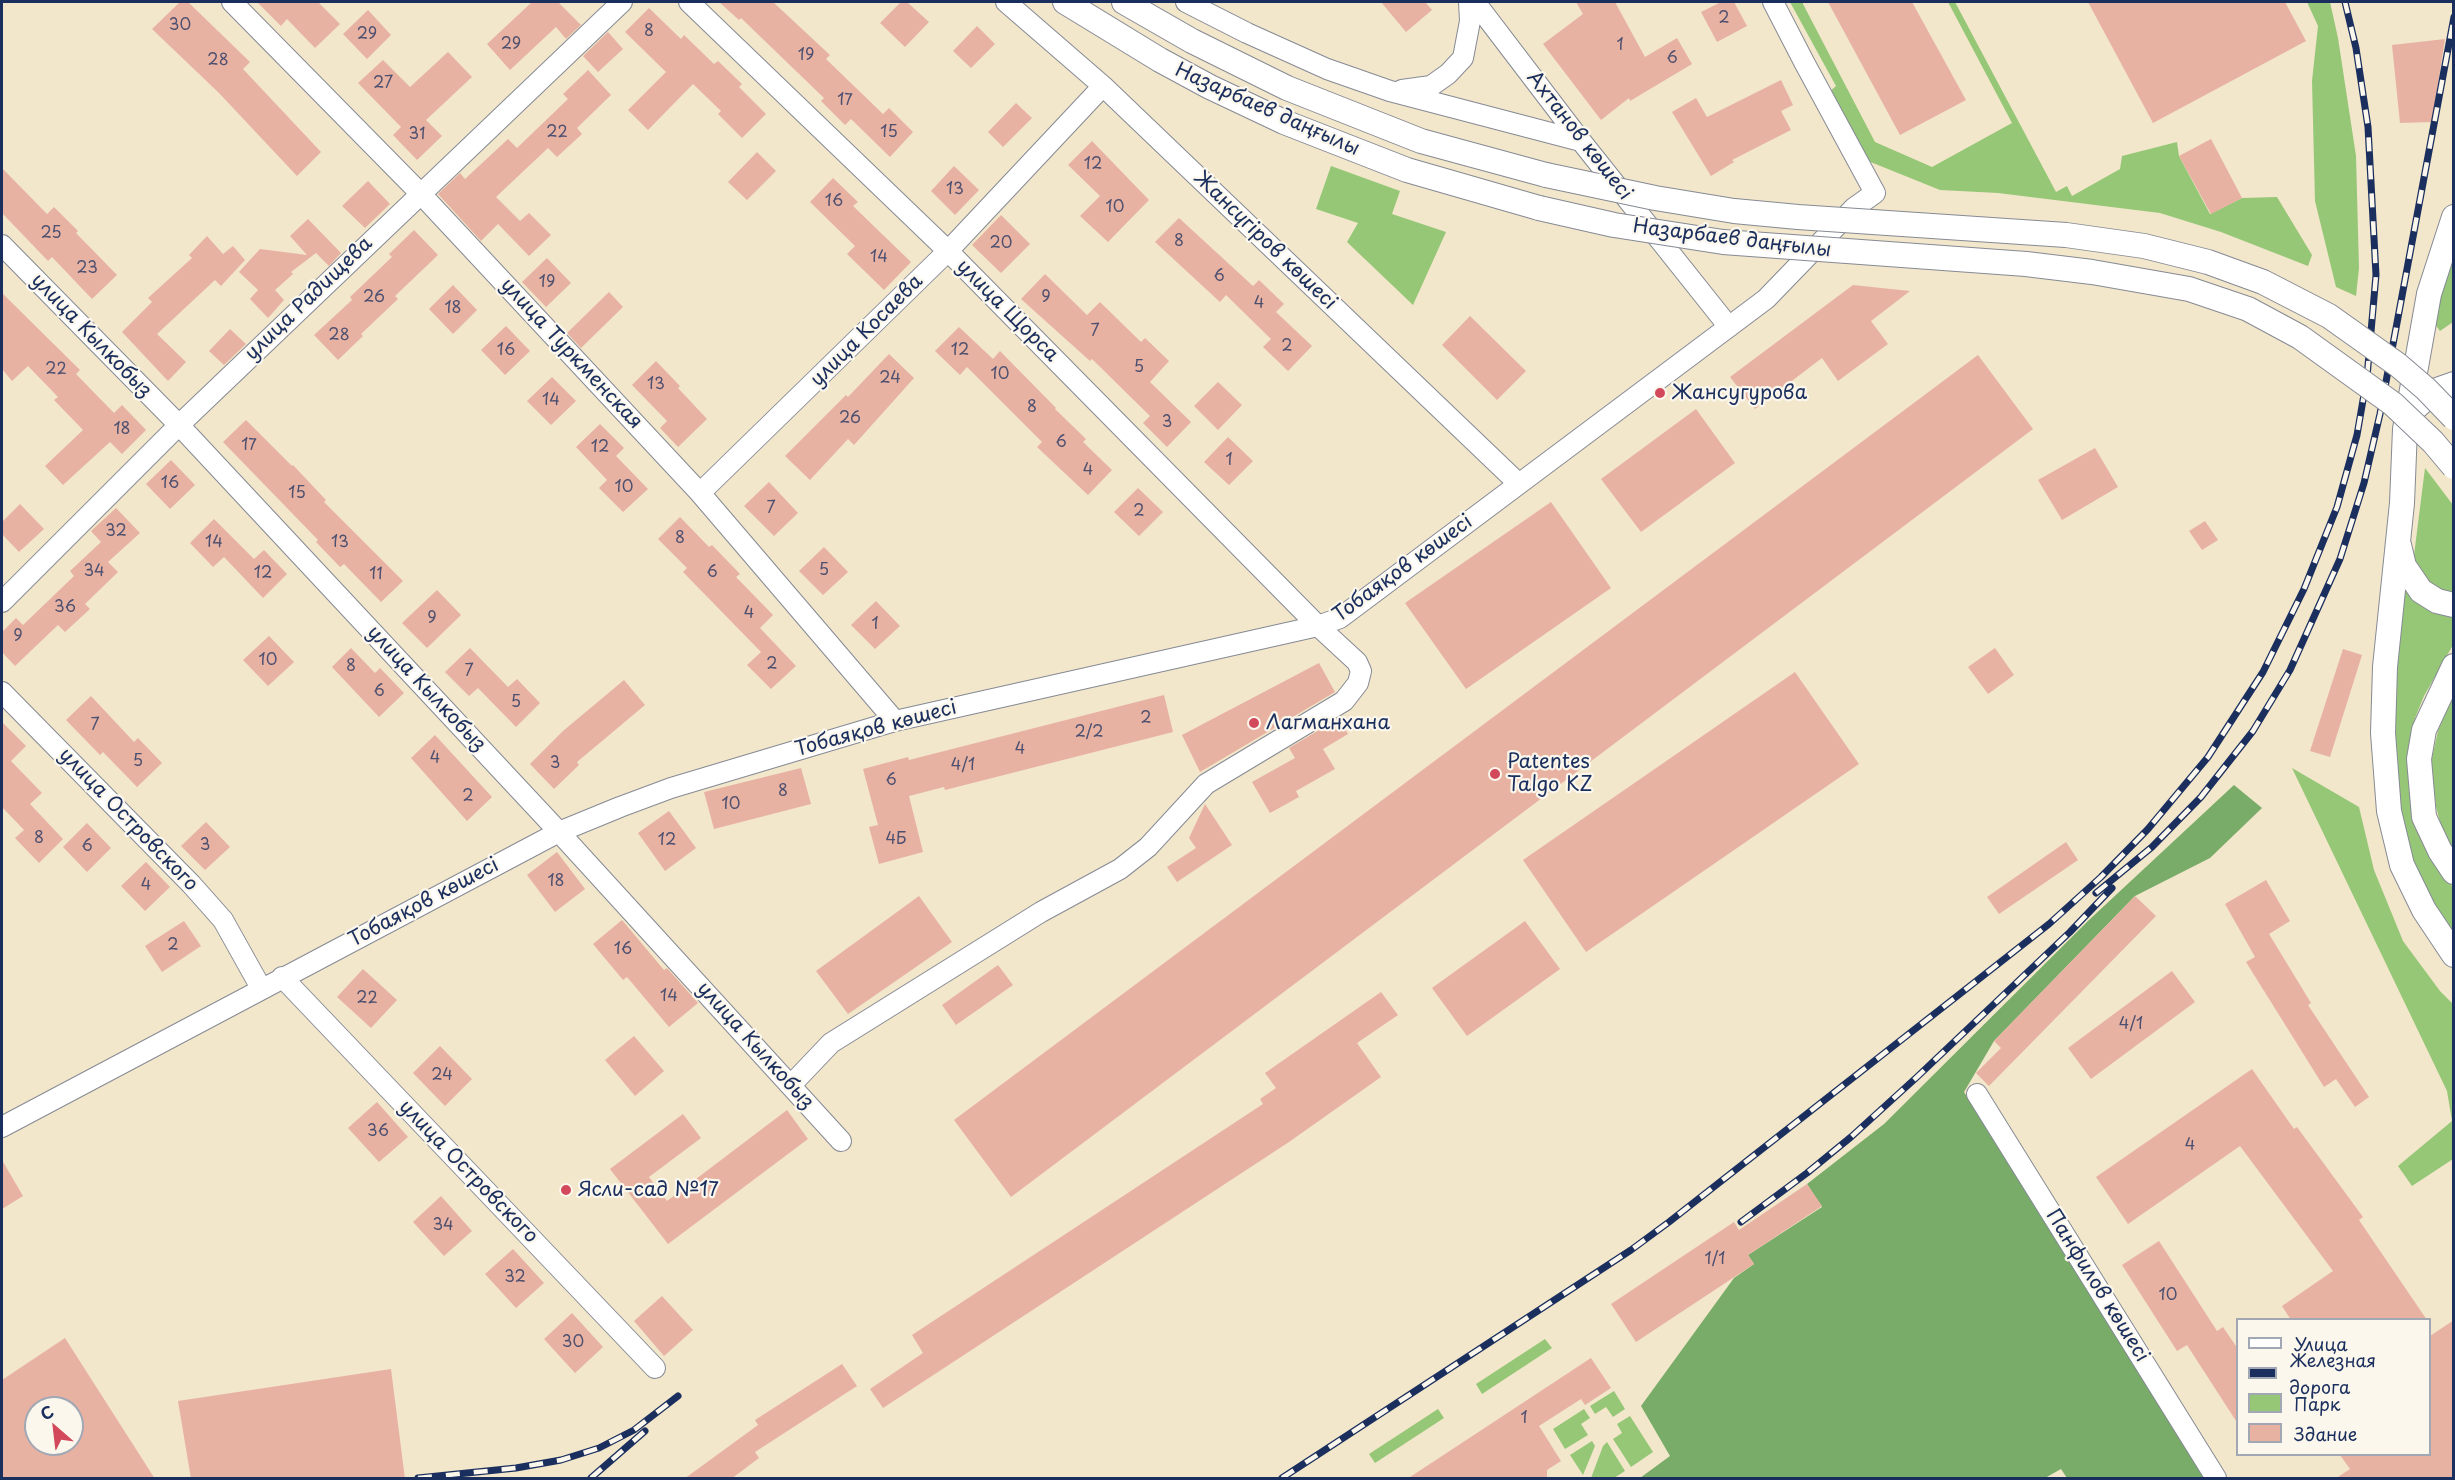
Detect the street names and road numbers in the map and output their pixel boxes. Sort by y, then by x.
street label: Назарбаев даңғылы [1171,58,1363,162]
street label: Ахтанов көшесі [1521,67,1637,205]
street label: Жансүгіров көшесі [1189,167,1341,315]
street label: Назарбаев даңғылы [1632,215,1832,263]
street label: улица Радищева [240,232,378,366]
street label: улица Щорса [951,255,1063,367]
street label: улица Кылкобыз [26,269,156,403]
street label: улица Косаева [806,270,928,392]
street label: улица Туркменская [495,274,647,434]
street label: Тобаяқов көшесі [1329,510,1477,628]
street label: улица Кылкобыз [361,621,491,757]
street label: Тобаяқов көшесі [792,696,960,762]
street label: улица Островского [53,743,203,897]
street label: Тобаяқов көшесі [345,853,503,953]
street label: улица Кылкобыз [691,977,819,1115]
street label: улица Островского [393,1095,543,1249]
street label: Панфилов көшесі [2040,1205,2154,1367]

